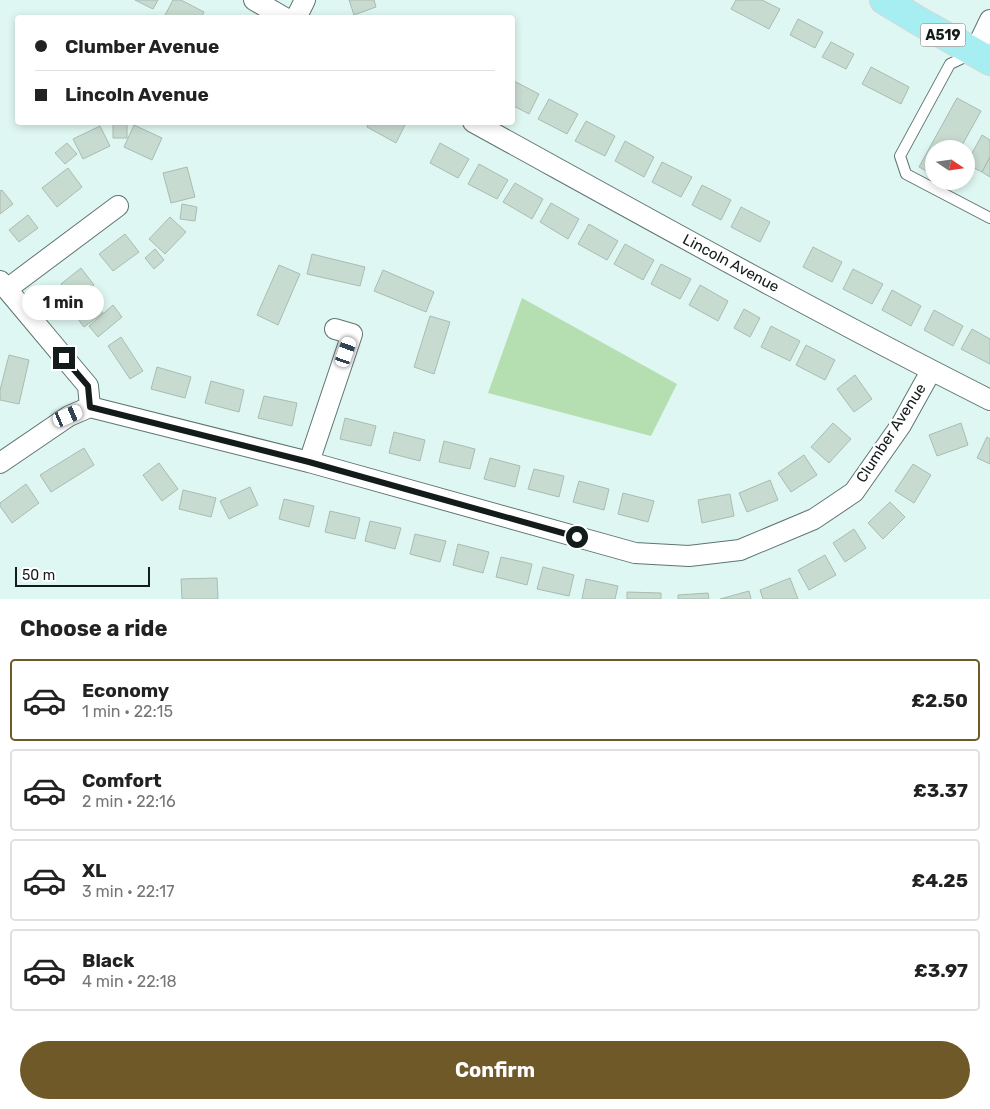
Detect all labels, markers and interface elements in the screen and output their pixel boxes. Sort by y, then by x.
road number: A519 [920,24,966,46]
text: Clumber Avenue [65,35,219,58]
text: Lincoln Avenue [65,83,209,106]
north arrow [925,140,975,190]
map controls [925,140,975,190]
street label: Lincoln Avenue [680,230,782,296]
callout: 1 min [23,286,105,320]
text: 1 min [43,293,83,312]
car [334,335,357,369]
route end [53,347,75,369]
street label: Clumber Avenue [852,380,930,486]
car [51,403,84,429]
route start [566,526,588,548]
scale bar [15,564,150,587]
text: 50 m [22,567,55,584]
text: Choose a ride [20,615,167,642]
icon: car [22,678,67,723]
text: Economy [82,679,169,702]
text: £2.50 [911,689,968,712]
text: 1 min · 22:15 [82,702,173,721]
icon: car [22,768,67,813]
text: Comfort [82,769,162,792]
text: £3.37 [913,779,968,802]
text: 2 min · 22:16 [82,792,176,811]
icon: car [22,858,67,903]
text: XL [82,859,106,882]
text: £4.25 [911,869,968,892]
text: 3 min · 22:17 [82,882,174,901]
icon: car [22,948,67,993]
text: Black [82,949,134,972]
text: £3.97 [914,959,968,982]
text: 4 min · 22:18 [82,972,177,991]
button: Confirm [20,1041,970,1099]

